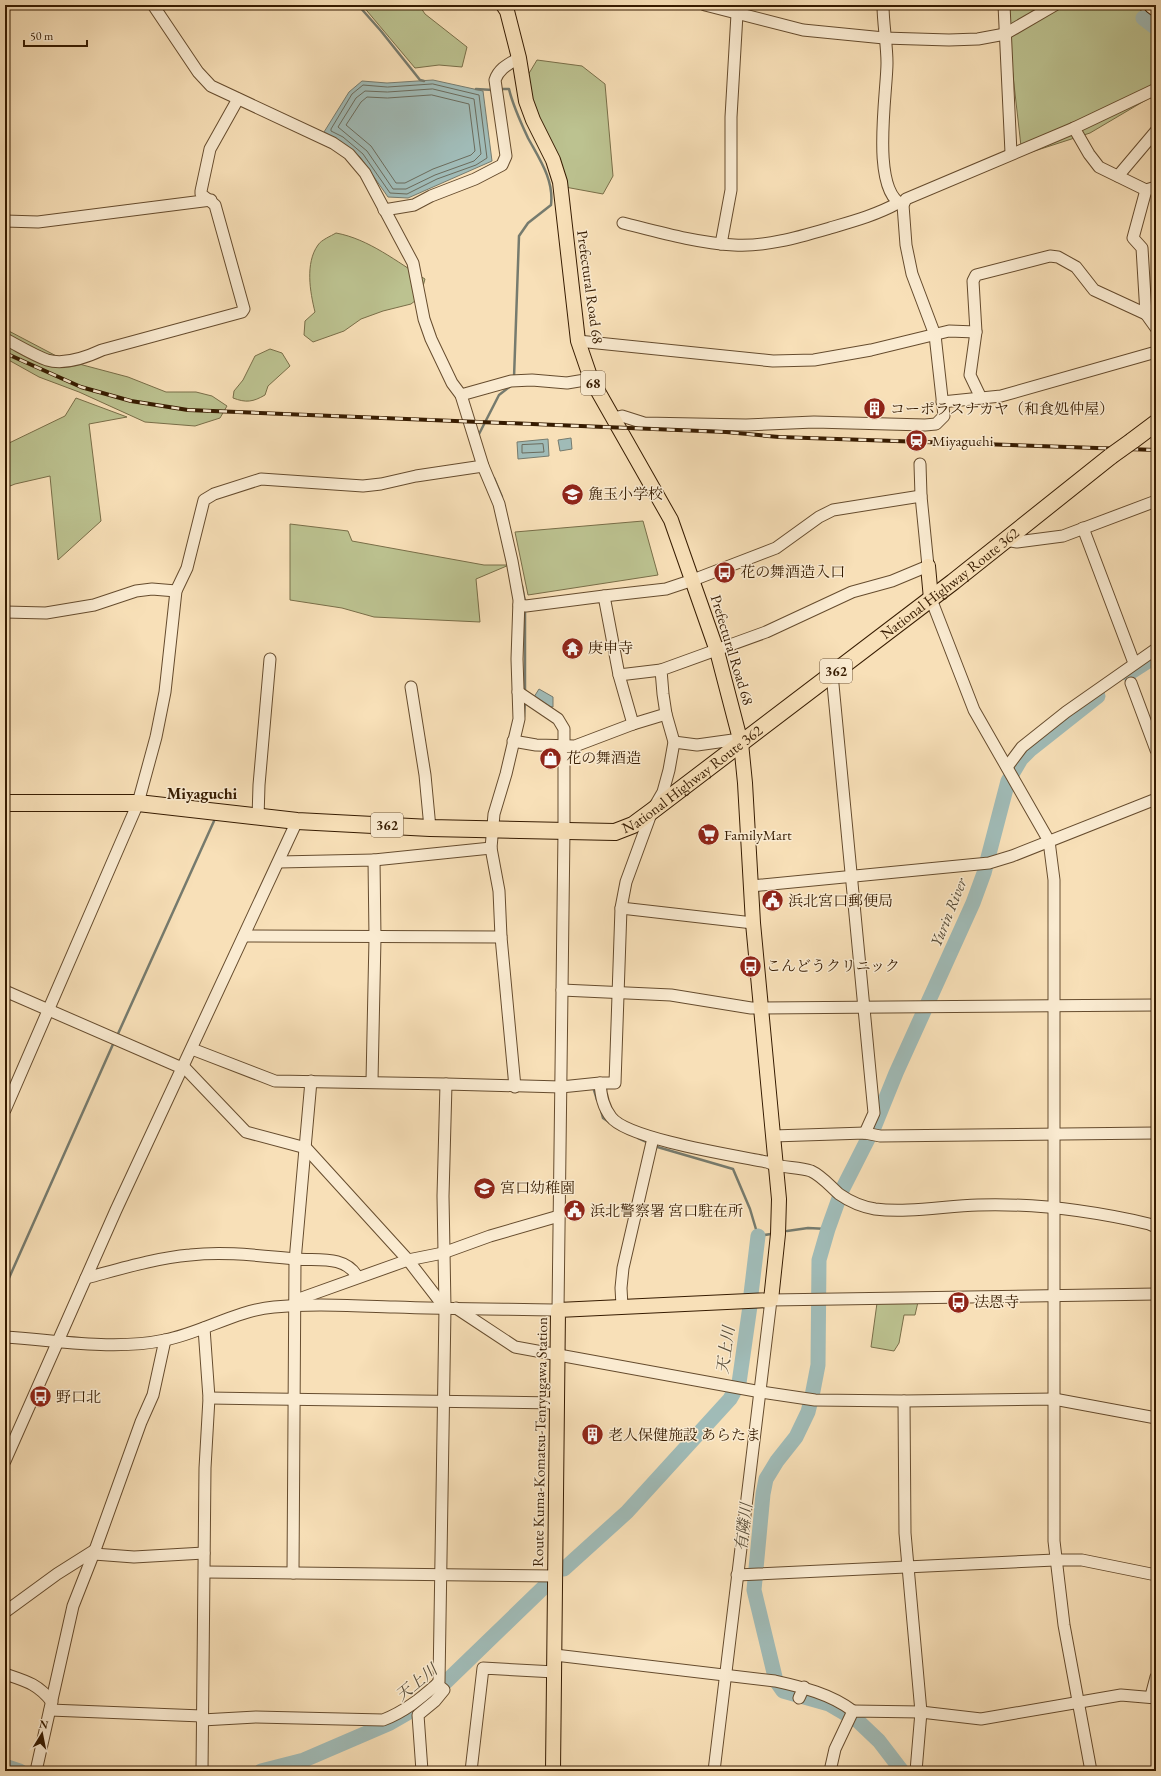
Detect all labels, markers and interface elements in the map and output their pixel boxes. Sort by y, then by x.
scale bar [24,22,87,48]
text: 50 m [30,28,54,44]
street label: Prefectural Road 68 [573,229,608,345]
road number: 68 [581,371,605,395]
building icon: コーポラスナカヤ（和食処仲屋） [862,396,888,422]
place label: コーポラスナカヤ（和食処仲屋） [890,399,1114,418]
station icon: Miyaguchi [904,428,930,454]
place label: Miyaguchi [932,431,994,450]
school or university icon: 麁玉小学校 [559,481,585,507]
place label: 麁玉小学校 [588,484,663,503]
street label: National Highway Route 362 [876,523,1023,643]
bus stop icon: 花の舞酒造入口 [711,559,737,585]
place label: 花の舞酒造入口 [740,562,845,581]
street label: Prefectural Road 68 [707,592,758,707]
temple icon: 庚申寺 [559,635,585,661]
place label: 庚申寺 [588,638,633,657]
road number: 362 [820,659,852,683]
street label: National Highway Route 362 [619,720,766,837]
shop icon: 花の舞酒造 [537,745,563,771]
place label: 花の舞酒造 [566,748,641,767]
district label: Miyaguchi [167,783,238,804]
road number: 362 [371,813,403,837]
supermarket icon: FamilyMart [696,822,722,848]
place label: FamilyMart [724,825,792,844]
water label: Yurin River [925,874,972,950]
public building icon: 浜北宮口郵便局 [759,888,785,914]
place label: 浜北宮口郵便局 [788,891,893,910]
bus stop icon: こんどうクリニック [738,953,764,979]
place label: こんどうクリニック [766,956,900,975]
school or university icon: 宮口幼稚園 [471,1175,497,1201]
place label: 宮口幼稚園 [500,1178,575,1197]
public building icon: 浜北警察署 宮口駐在所 [562,1198,588,1224]
place label: 浜北警察署 宮口駐在所 [590,1201,743,1220]
bus stop icon: 法恩寺 [945,1289,971,1315]
place label: 法恩寺 [974,1292,1019,1311]
street label: Route Kuma-Komatsu-Tenryugawa Station [528,1317,551,1567]
water label: 天上川 [712,1323,740,1375]
bus stop icon: 野口北 [28,1384,54,1410]
place label: 野口北 [56,1387,101,1406]
building icon: 老人保健施設 あらたま [580,1422,606,1448]
place label: 老人保健施設 あらたま [608,1425,761,1444]
water label: 有隣川 [730,1500,757,1552]
water label: 天上川 [391,1658,443,1706]
north arrow [22,1714,62,1754]
text: N [38,1716,49,1732]

